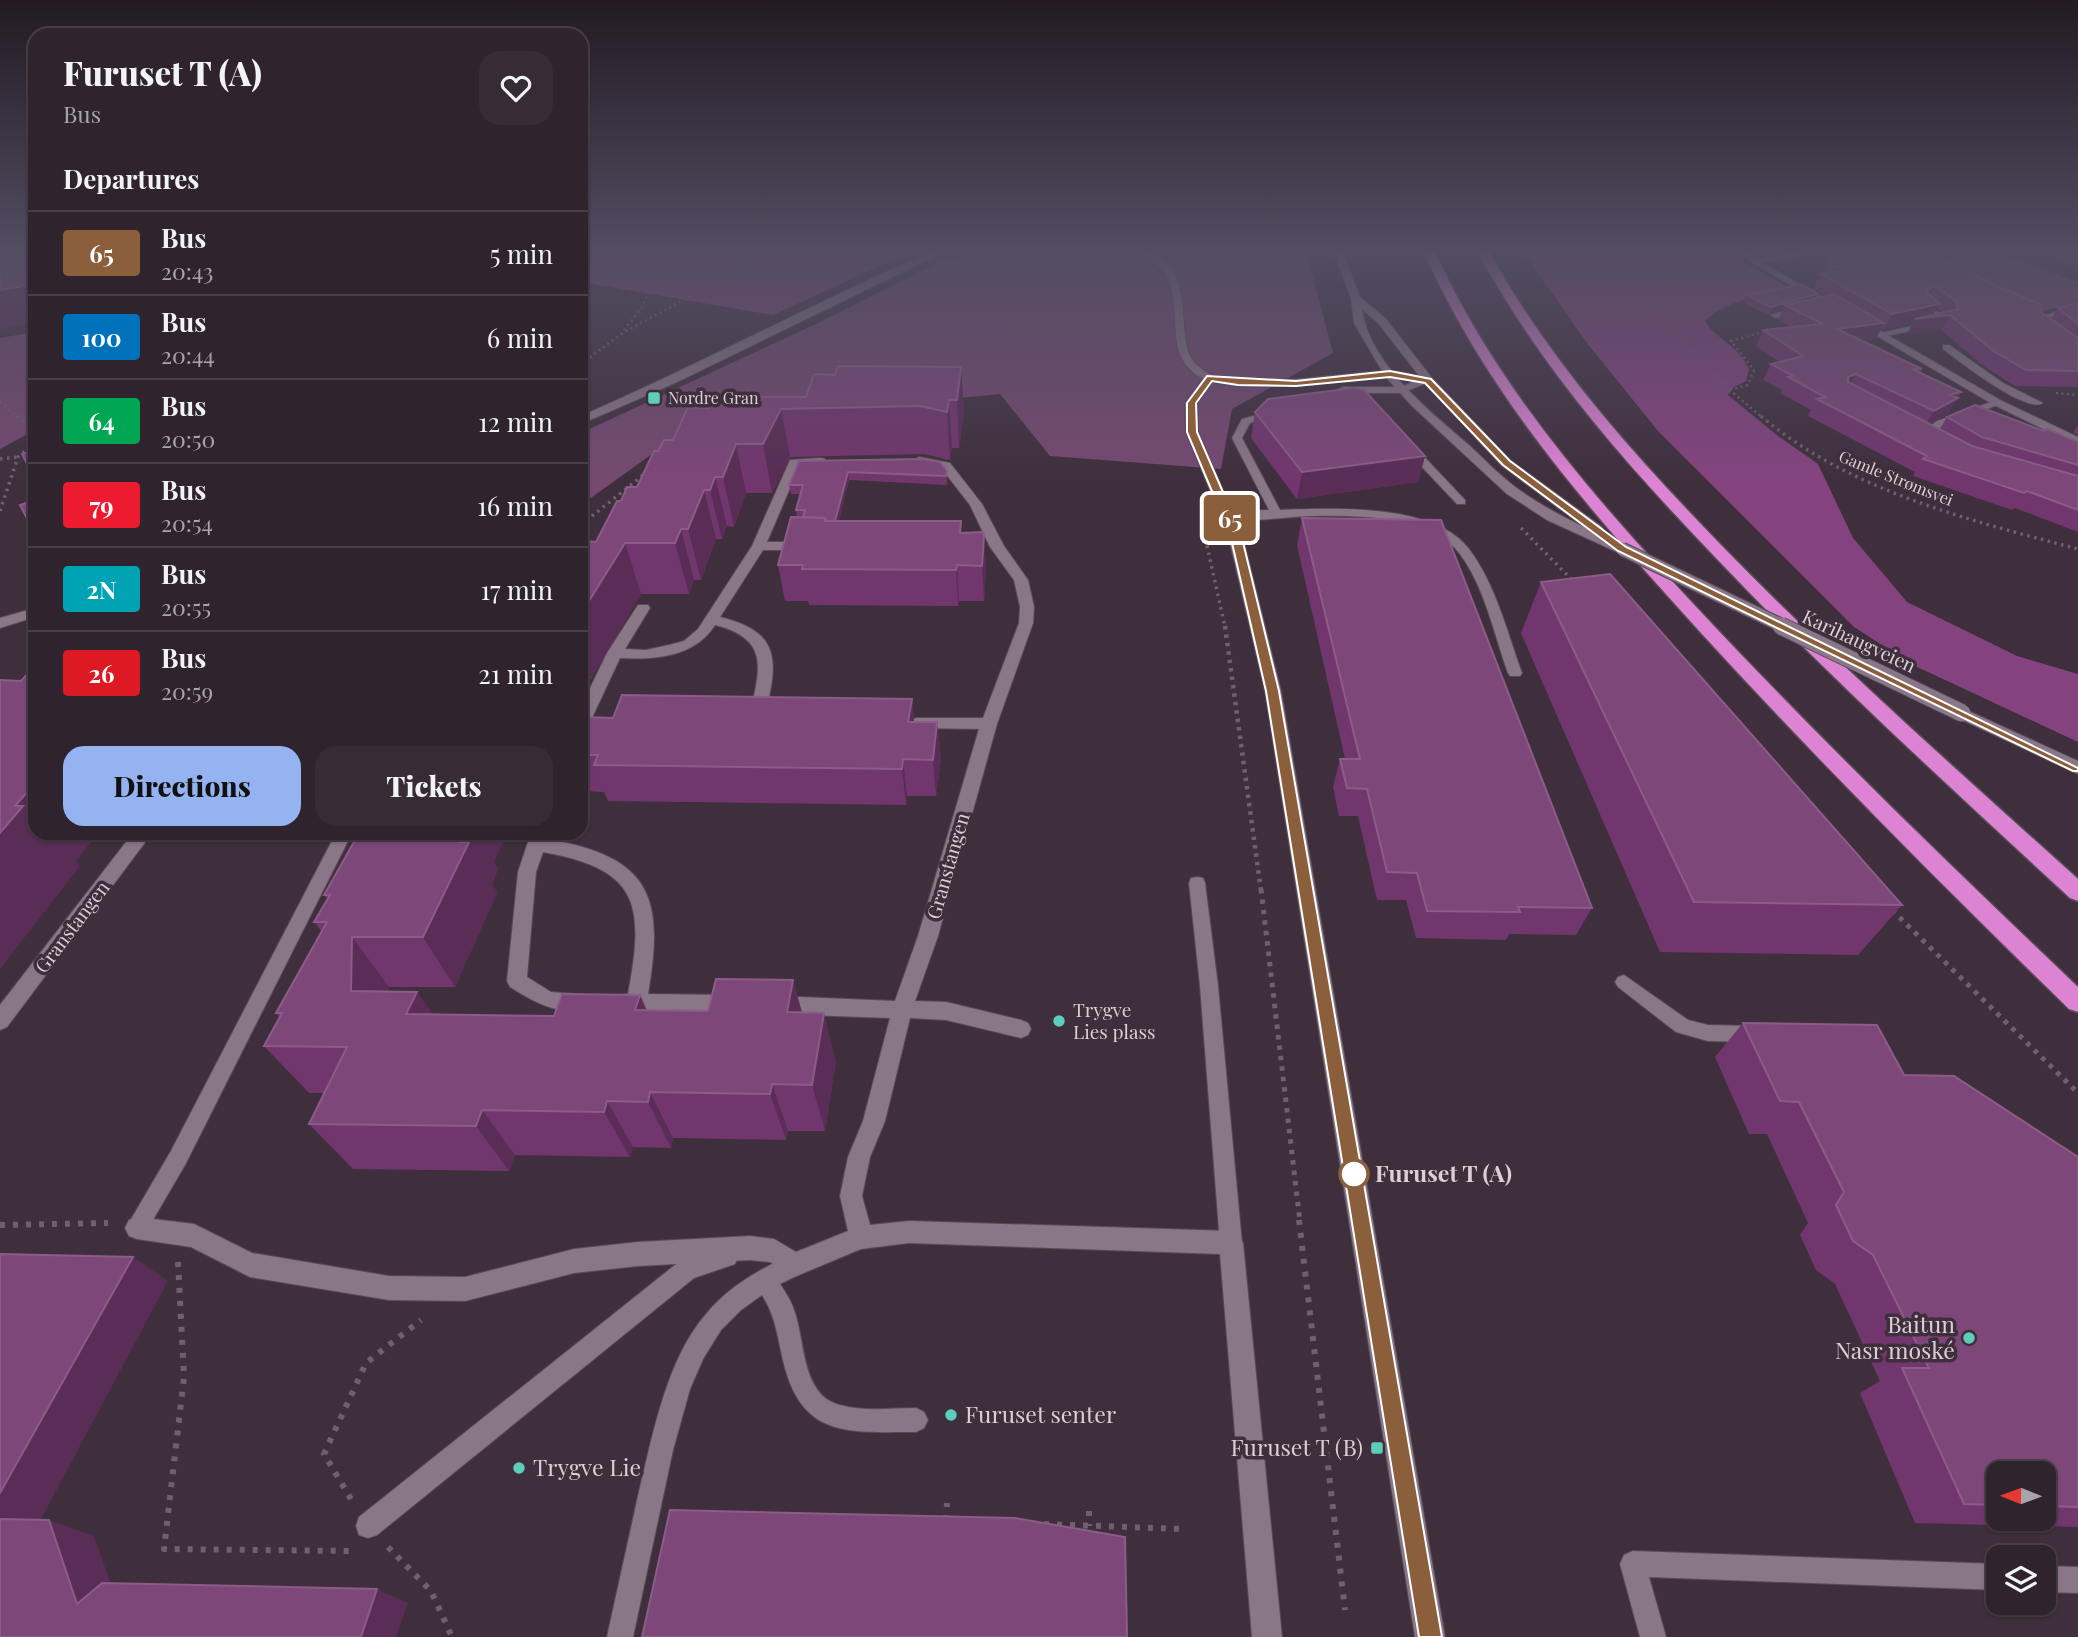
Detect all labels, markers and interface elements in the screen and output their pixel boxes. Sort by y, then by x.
text: Furuset T (A) [63,50,262,94]
button: heart [479,51,553,125]
text: Bus [63,98,101,129]
text: Departures [63,161,199,196]
text: Bus [161,220,206,255]
text: 5 min [490,236,553,271]
text: 65 [89,237,114,269]
text: 20:43 [161,255,213,286]
text: Bus [161,304,206,339]
text: 6 min [487,320,553,355]
text: 100 [81,321,122,353]
text: 20:44 [161,339,215,370]
place label: Nordre Gran [668,387,759,408]
text: Bus [161,388,206,423]
marker: Nordre Gran [646,390,662,406]
text: 12 min [478,404,553,439]
text: 64 [88,405,115,437]
text: 20:50 [161,423,215,454]
street label: Gamle Strømsvei [1836,445,1957,510]
text: Bus [161,472,206,507]
text: 16 min [477,488,553,523]
text: 79 [89,489,114,521]
line badge: 65 [1198,495,1262,541]
text: 65 [1218,502,1242,534]
text: 20:54 [161,507,213,538]
text: Bus [161,556,206,591]
text: 17 min [480,572,553,607]
text: 2N [87,573,116,605]
text: 20:55 [161,591,211,622]
street label: Karihaugveien [1798,602,1921,678]
text: Bus [161,640,206,675]
text: 21 min [478,656,553,691]
text: 26 [88,657,115,689]
text: 20:59 [161,675,213,706]
button: Directions [63,746,301,826]
button: Tickets [315,746,553,826]
street label: Granstangen [919,809,975,922]
street label: Granstangen [28,874,115,978]
place label: Trygve Lies plass [1073,996,1156,1044]
marker: Trygve Lies plass [1051,1013,1067,1029]
place label: Furuset T (A) [1375,1157,1512,1188]
marker: Furuset T (A) [1339,1159,1369,1189]
place label: Baitun Nasr moské [1835,1308,1955,1365]
marker: Baitun Nasr moské [1961,1330,1977,1346]
place label: Furuset senter [965,1398,1116,1429]
marker: Furuset senter [943,1407,959,1423]
place label: Furuset T (B) [1231,1431,1363,1462]
marker: Furuset T (B) [1369,1440,1385,1456]
place label: Trygve Lie [533,1451,641,1482]
marker: Trygve Lie [511,1460,527,1476]
north arrow [1986,1461,2056,1531]
map controls [1986,1461,2056,1615]
button: layers [1986,1545,2056,1615]

